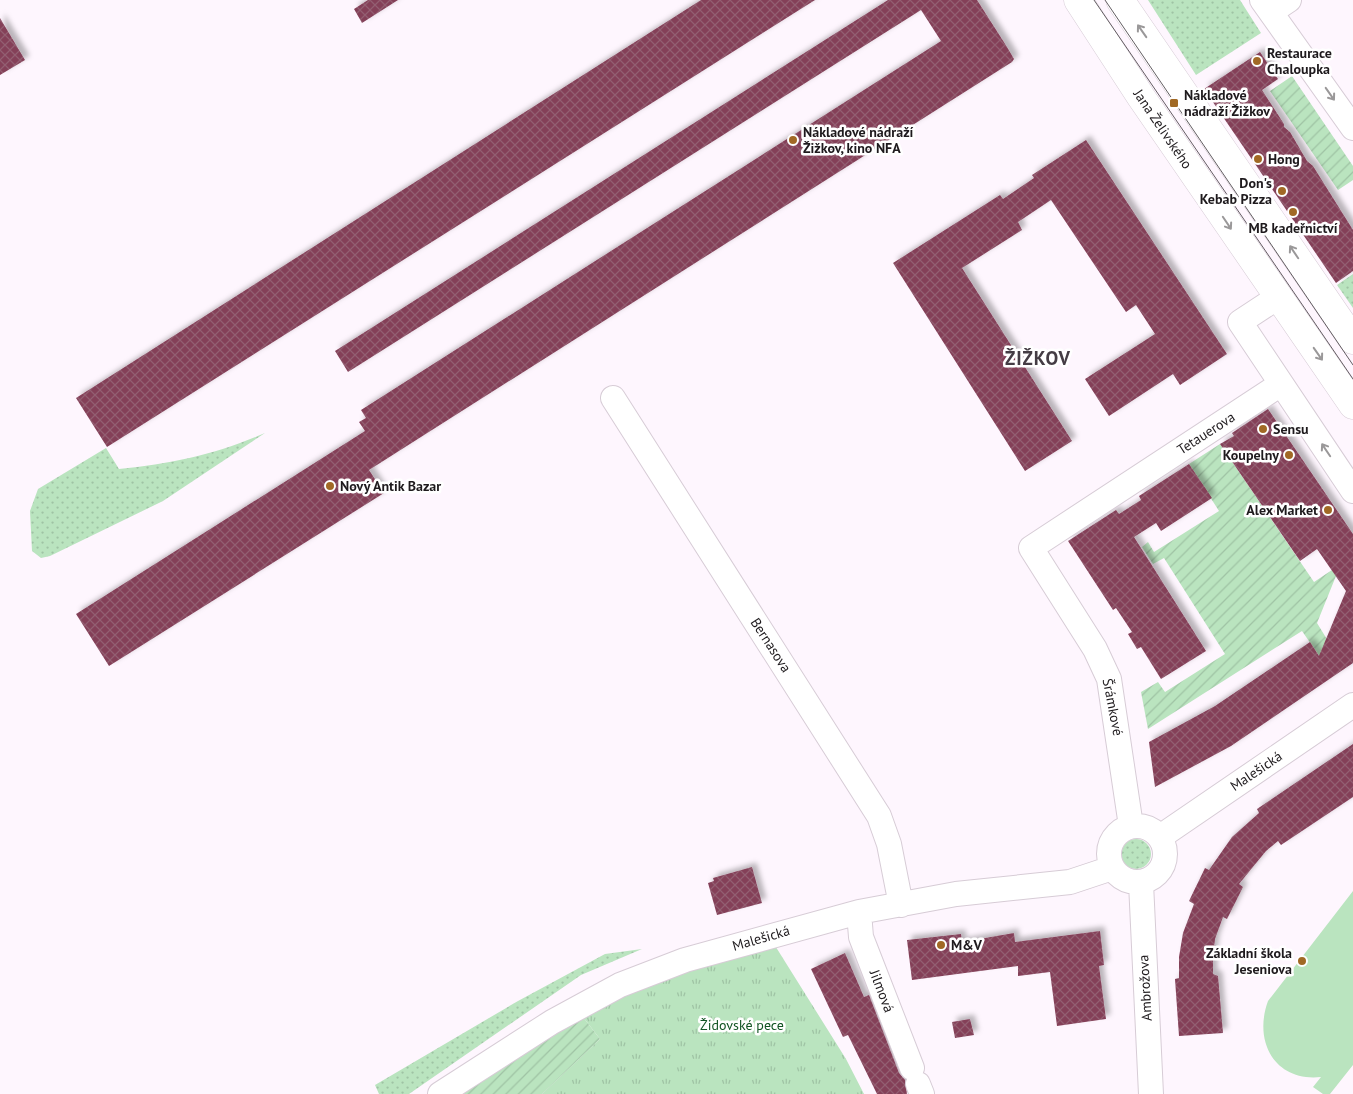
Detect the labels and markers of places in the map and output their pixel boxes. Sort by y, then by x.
place label: Restaurace Chaloupka [1267,44,1332,78]
marker: Restaurace Chaloupka [1251,55,1263,67]
place label: Nákladové nádraží Žižkov [1184,86,1270,120]
marker: Nákladové nádraží Žižkov [1168,97,1180,109]
place label: Nákladové nádraží Žižkov, kino NFA [803,123,914,157]
marker: Nákladové nádraží Žižkov, kino NFA [787,134,799,146]
place label: Hong [1268,150,1300,168]
marker: Hong [1252,153,1264,165]
place label: Don's Kebab Pizza [1200,174,1272,208]
marker: Don's Kebab Pizza [1276,185,1288,197]
marker: MB kadeřnictví [1287,206,1299,218]
place label: MB kadeřnictví [1249,219,1338,237]
place label: Sensu [1273,420,1309,438]
marker: Sensu [1257,423,1269,435]
place label: Koupelny [1223,446,1279,464]
marker: Koupelny [1283,449,1295,461]
place label: Nový Antik Bazar [340,477,441,495]
marker: Nový Antik Bazar [324,480,336,492]
place label: Alex Market [1246,501,1318,519]
marker: Alex Market [1322,504,1334,516]
place label: M&V [951,936,983,954]
marker: M&V [935,939,947,951]
place label: Základní škola Jeseniova [1206,944,1292,978]
marker: Základní škola Jeseniova [1296,955,1308,967]

